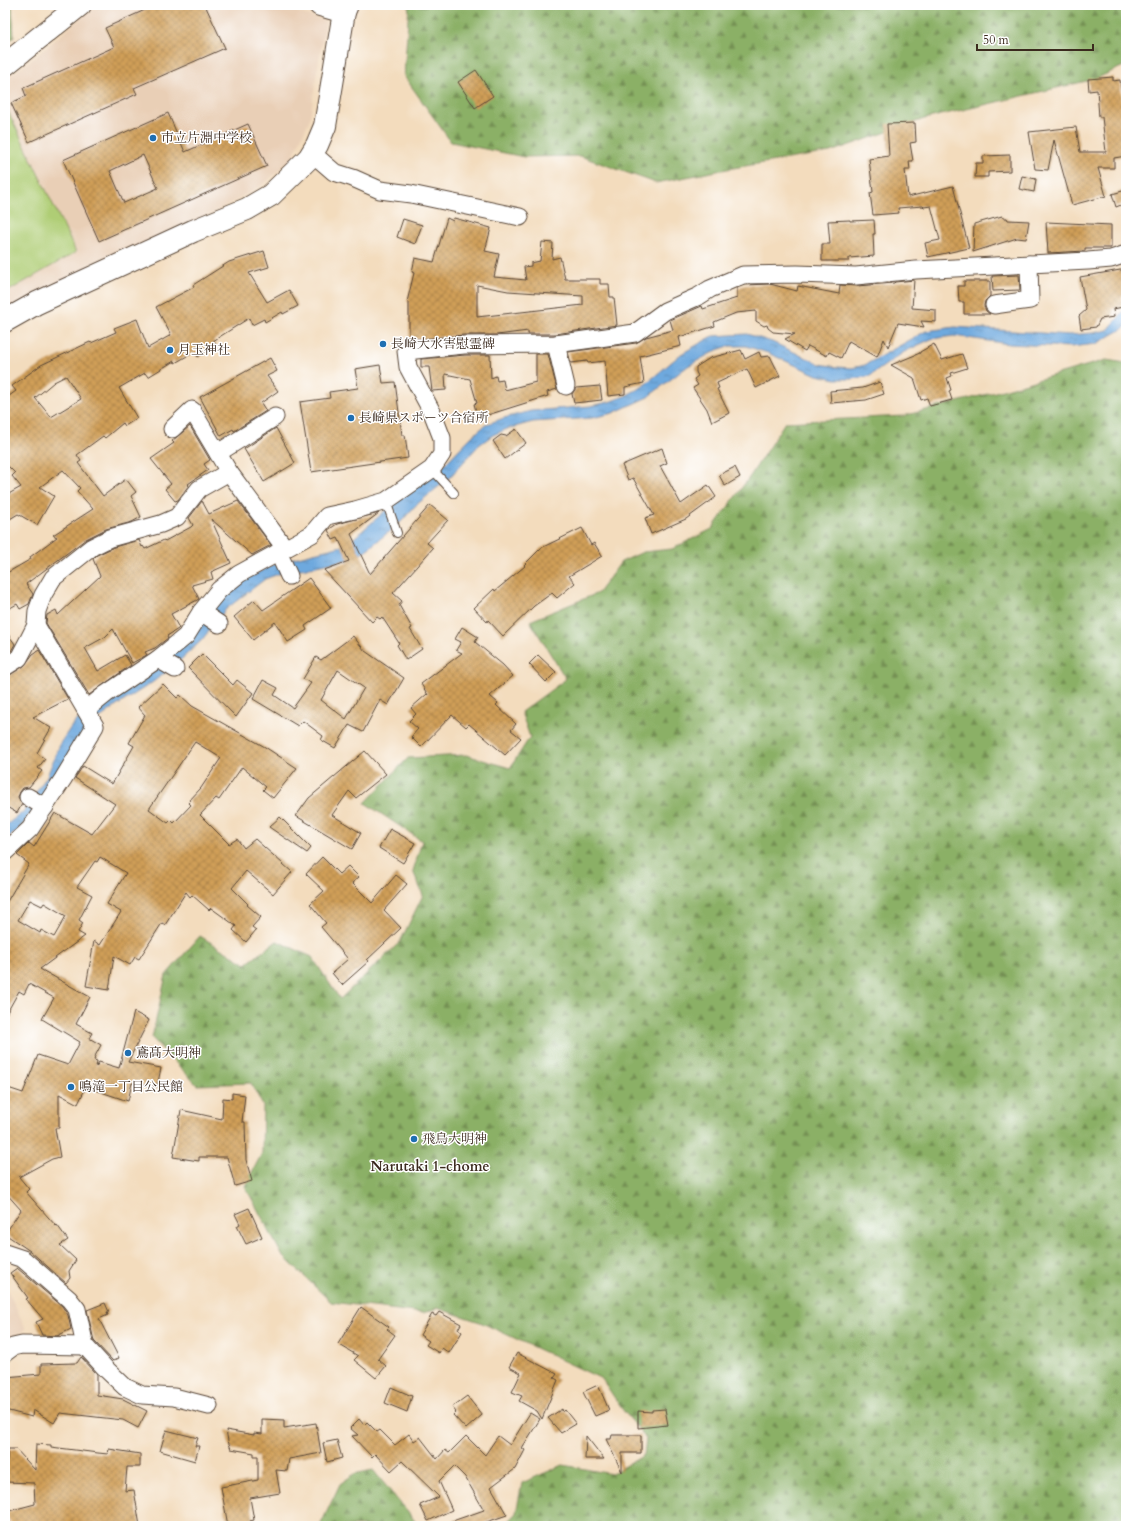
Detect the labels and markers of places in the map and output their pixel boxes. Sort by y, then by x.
place label: 市立片淵中学校 [161,129,252,147]
marker: 市立片淵中学校 [148,133,158,143]
place label: 長崎大水害慰霊碑 [391,335,495,353]
marker: 長崎大水害慰霊碑 [378,339,388,349]
place label: 月玉神社 [178,341,230,359]
marker: 月玉神社 [165,345,175,355]
place label: 長崎県スポーツ合宿所 [359,409,488,427]
marker: 長崎県スポーツ合宿所 [346,413,356,423]
place label: 鳶髙大明神 [136,1044,201,1062]
marker: 鳶髙大明神 [123,1048,133,1058]
place label: 鳴滝一丁目公民館 [79,1078,183,1096]
marker: 鳴滝一丁目公民館 [66,1082,76,1092]
place label: 飛鳥大明神 [422,1130,487,1148]
marker: 飛鳥大明神 [409,1134,419,1144]

